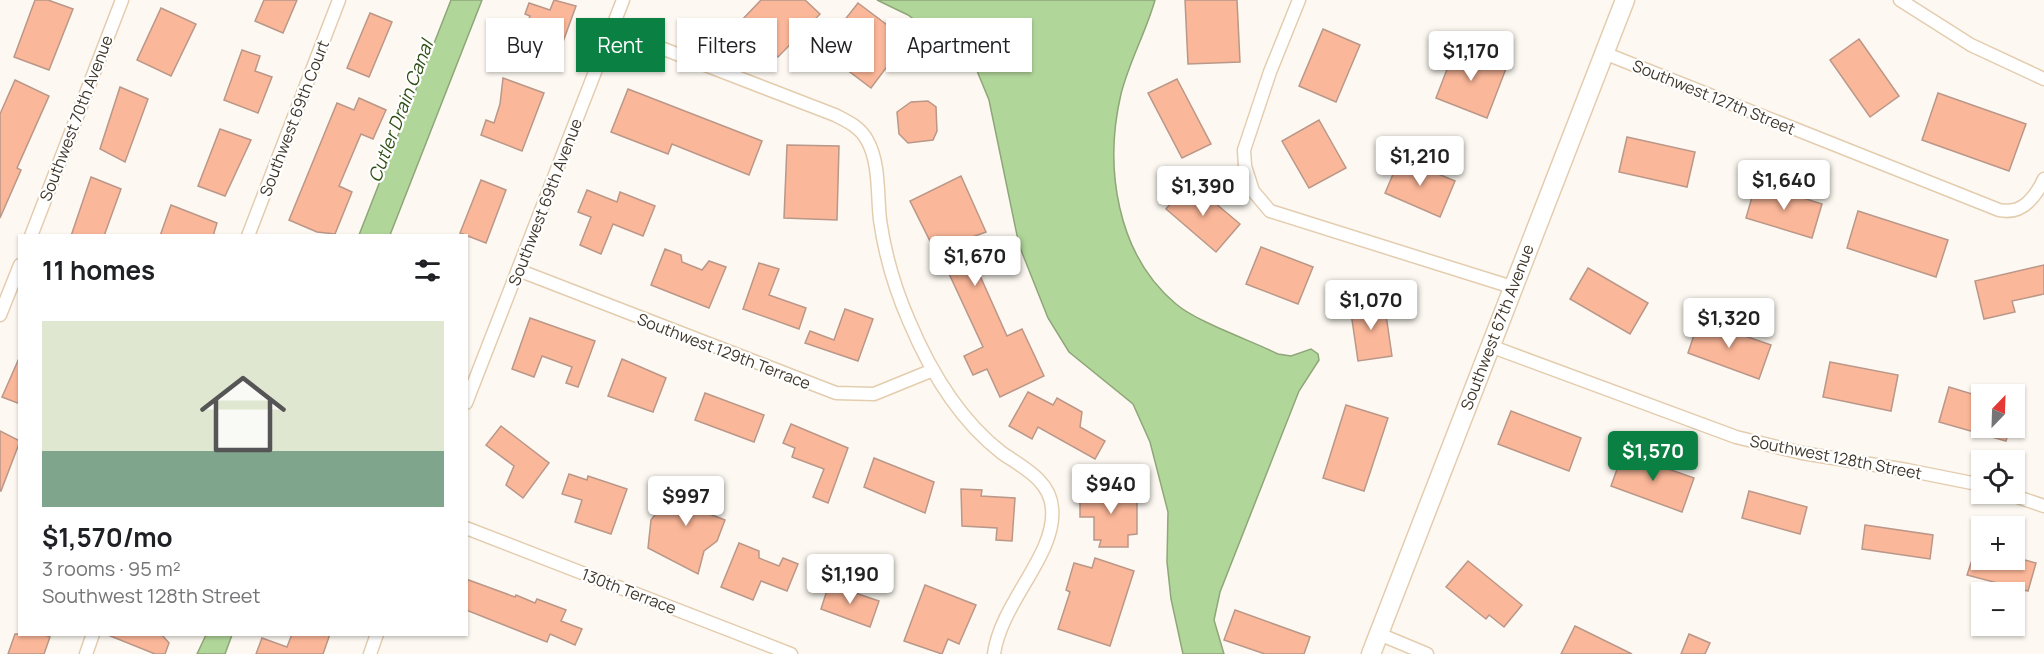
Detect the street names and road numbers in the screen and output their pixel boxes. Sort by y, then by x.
street label: Southwest 70th Avenue [34,32,118,204]
street label: Southwest 69th Court [254,37,334,199]
street label: Southwest 127th Street [1629,54,1799,140]
street label: Southwest 69th Avenue [503,115,587,289]
street label: Southwest 67th Avenue [1455,241,1539,413]
street label: Southwest 129th Terrace [634,308,814,394]
street label: Southwest 128th Street [1748,430,1924,484]
street label: 130th Terrace [579,563,679,619]

